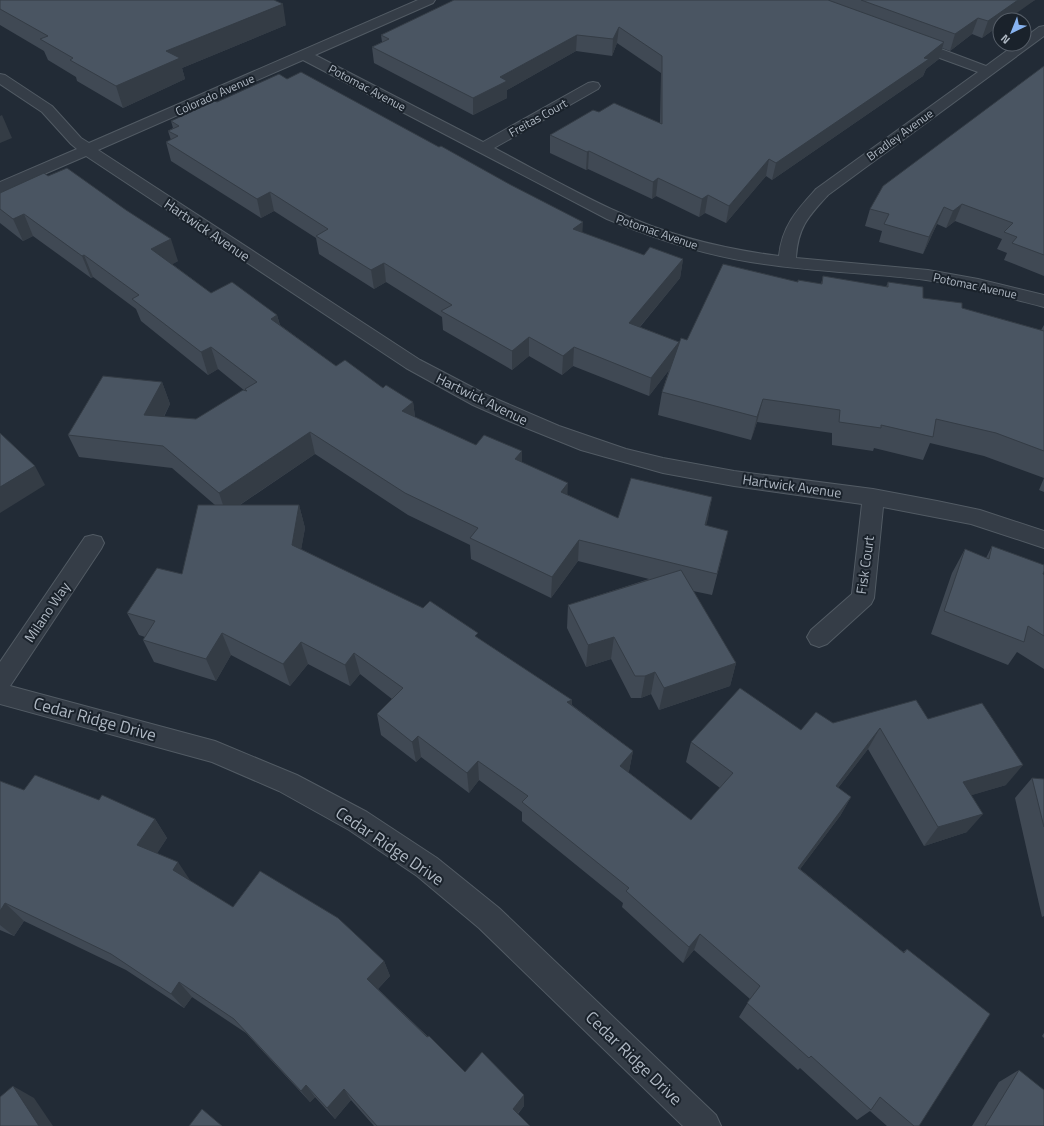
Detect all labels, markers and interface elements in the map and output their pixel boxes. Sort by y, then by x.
north arrow [992,12,1032,52]
text: N [997,31,1013,48]
street label: Potomac Avenue [325,59,409,116]
street label: Colorado Avenue [172,69,257,120]
street label: Freitas Court [505,93,571,142]
street label: Bradley Avenue [862,104,937,165]
street label: Hartwick Avenue [160,193,254,266]
street label: Potomac Avenue [614,209,701,254]
street label: Potomac Avenue [931,267,1019,304]
street label: Hartwick Avenue [433,367,532,430]
street label: Hartwick Avenue [741,468,843,503]
street label: Fisk Court [850,534,879,596]
street label: Milano Way [19,577,75,646]
street label: Cedar Ridge Drive [31,690,159,748]
street label: Cedar Ridge Drive [330,800,450,892]
street label: Cedar Ridge Drive [580,1005,688,1111]

